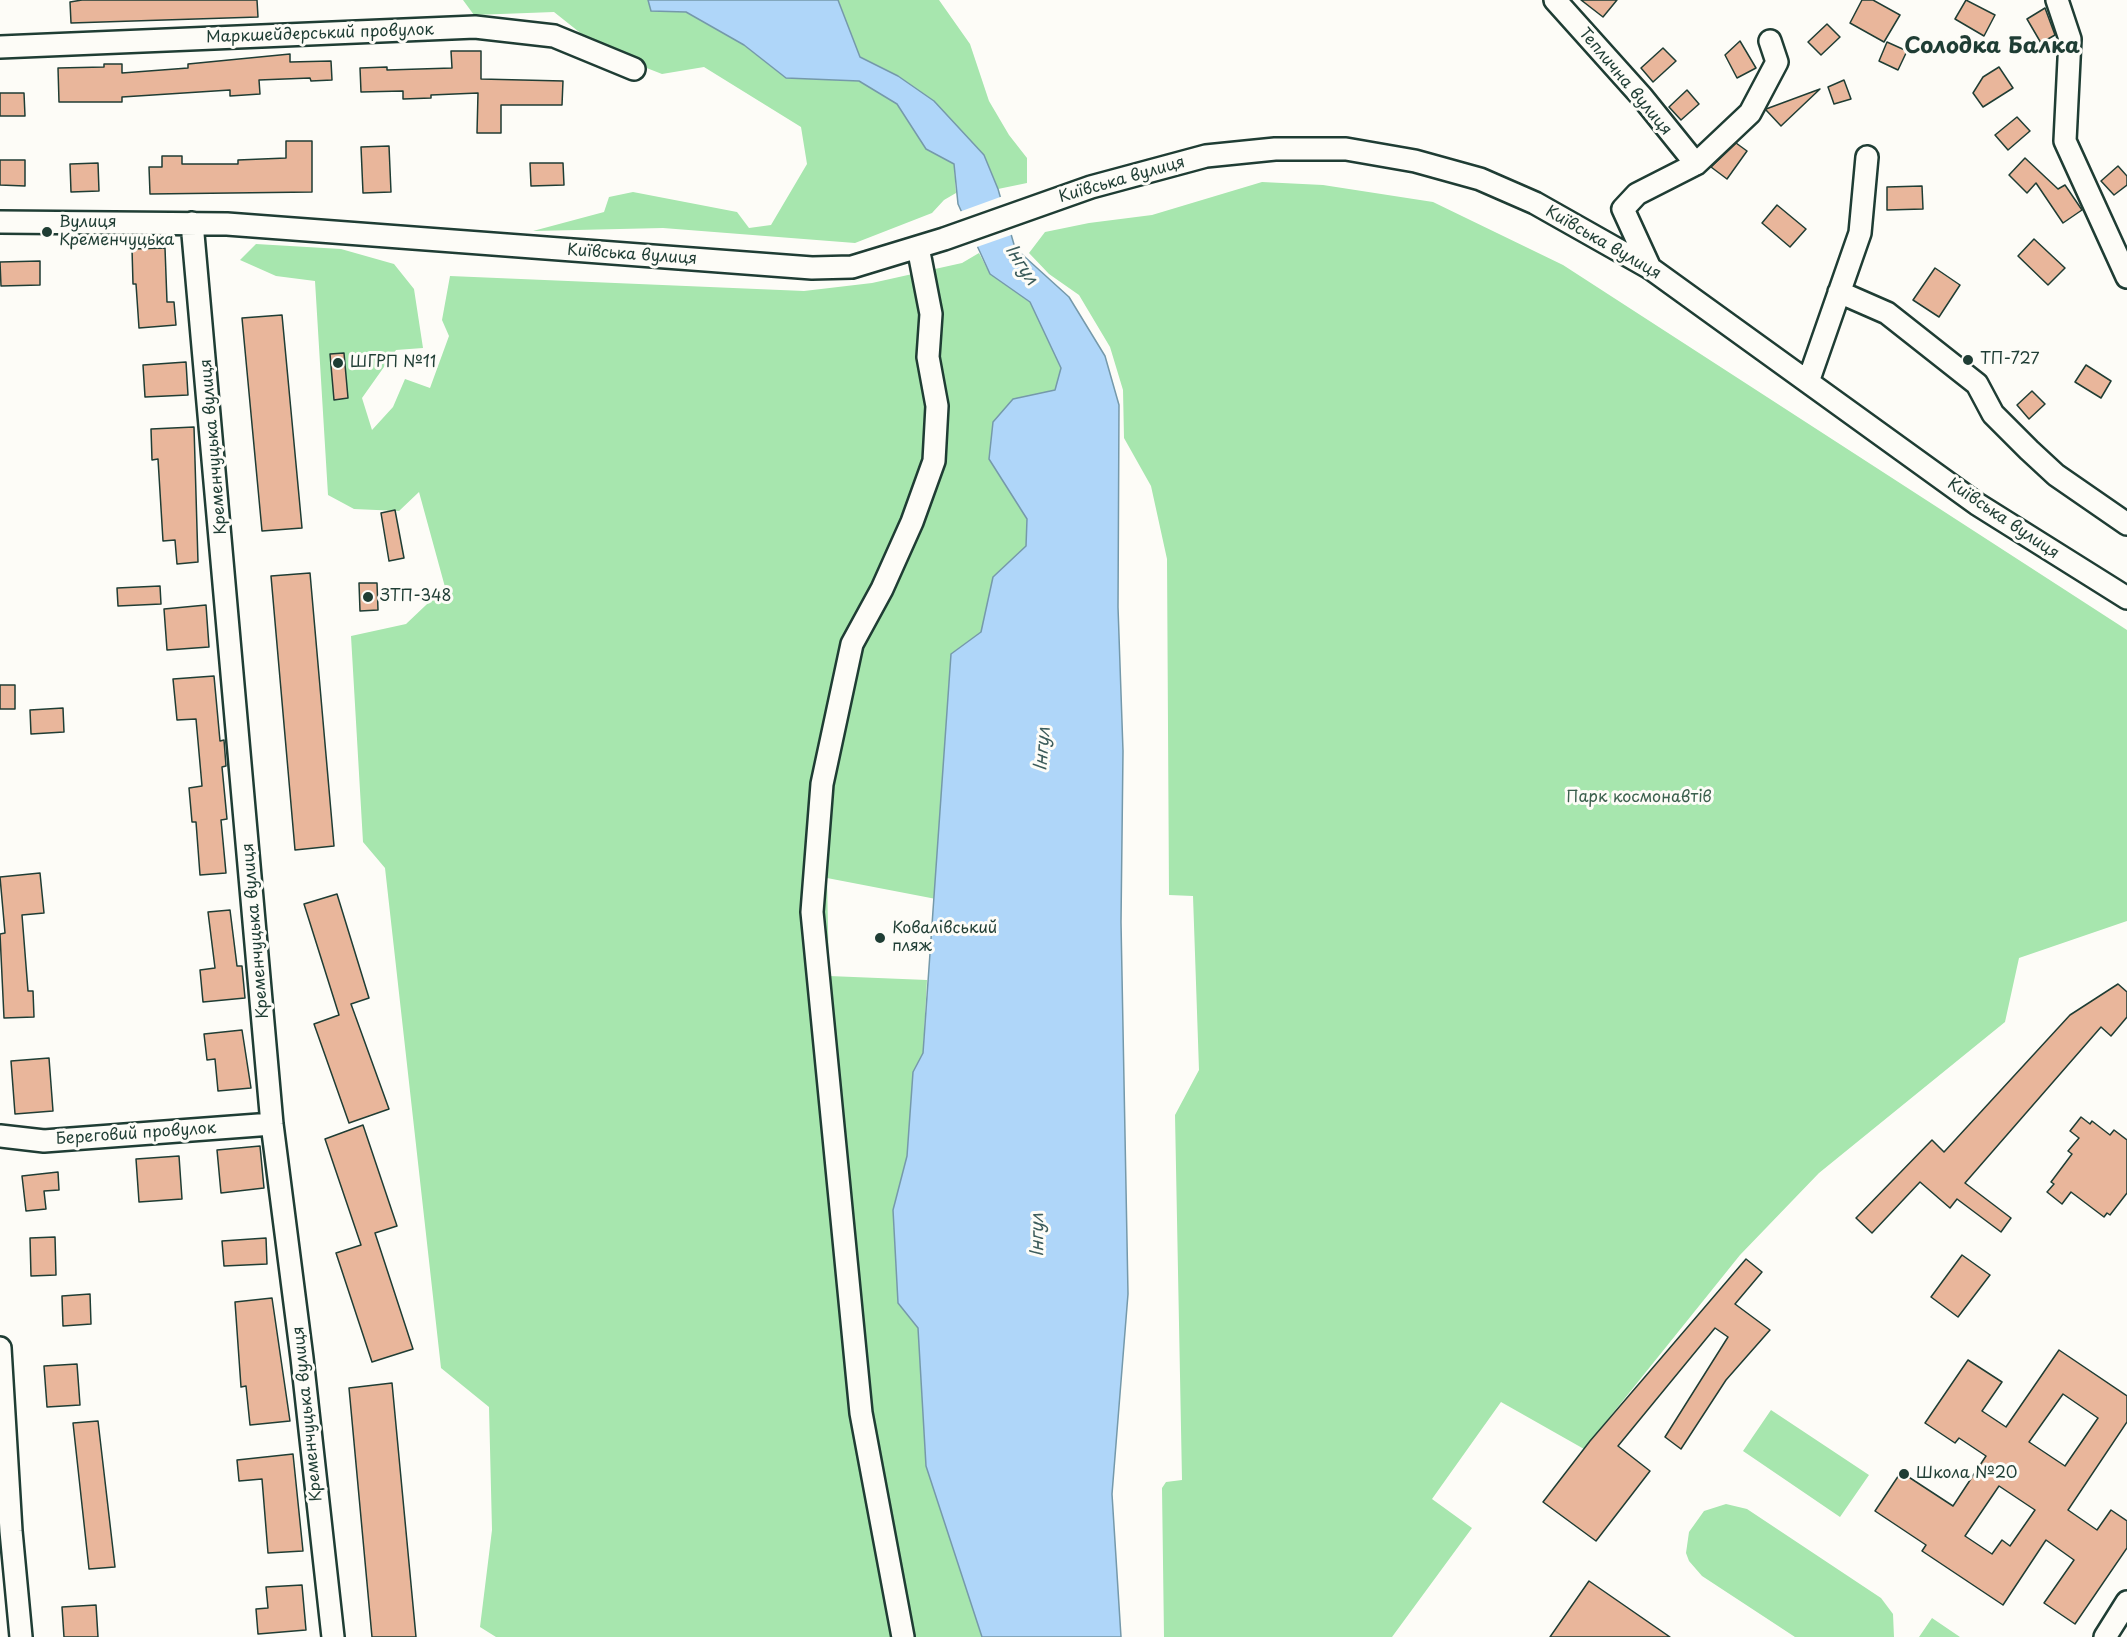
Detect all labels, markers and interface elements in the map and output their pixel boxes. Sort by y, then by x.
street label: Маркшейдерський провулок [206,20,434,48]
street label: Теплична вулиця [1575,24,1675,140]
district label: Солодка Балка [1904,34,2080,60]
street label: Київська вулиця [1057,153,1187,207]
street label: Київська вулиця [1542,202,1664,284]
place label: Вулиця Кременчуцька [59,213,174,251]
marker: Вулиця Кременчуцька [40,225,54,239]
street label: Київська вулиця [566,241,698,269]
water label: Інгул [1000,241,1042,289]
place label: ТП-727 [1980,350,2039,370]
place label: ШГРП №11 [350,353,436,373]
marker: ТП-727 [1961,353,1975,367]
marker: ШГРП №11 [331,356,345,370]
street label: Кременчуцька вулиця [197,358,231,536]
street label: Київська вулиця [1944,475,2062,563]
place label: ЗТП-348 [380,587,451,607]
marker: ЗТП-348 [361,590,375,604]
water label: Інгул [1030,726,1056,772]
park label: Парк космонавтів [1566,788,1712,808]
street label: Кременчуцька вулиця [239,842,273,1020]
place label: Ковалівський пляж [892,919,997,957]
marker: Ковалівський пляж [873,931,887,945]
street label: Береговий провулок [55,1119,217,1149]
water label: Інгул [1027,1213,1049,1257]
street label: Кременчуцька вулиця [289,1325,327,1503]
place label: Школа №20 [1916,1464,2018,1484]
marker: Школа №20 [1897,1467,1911,1481]

